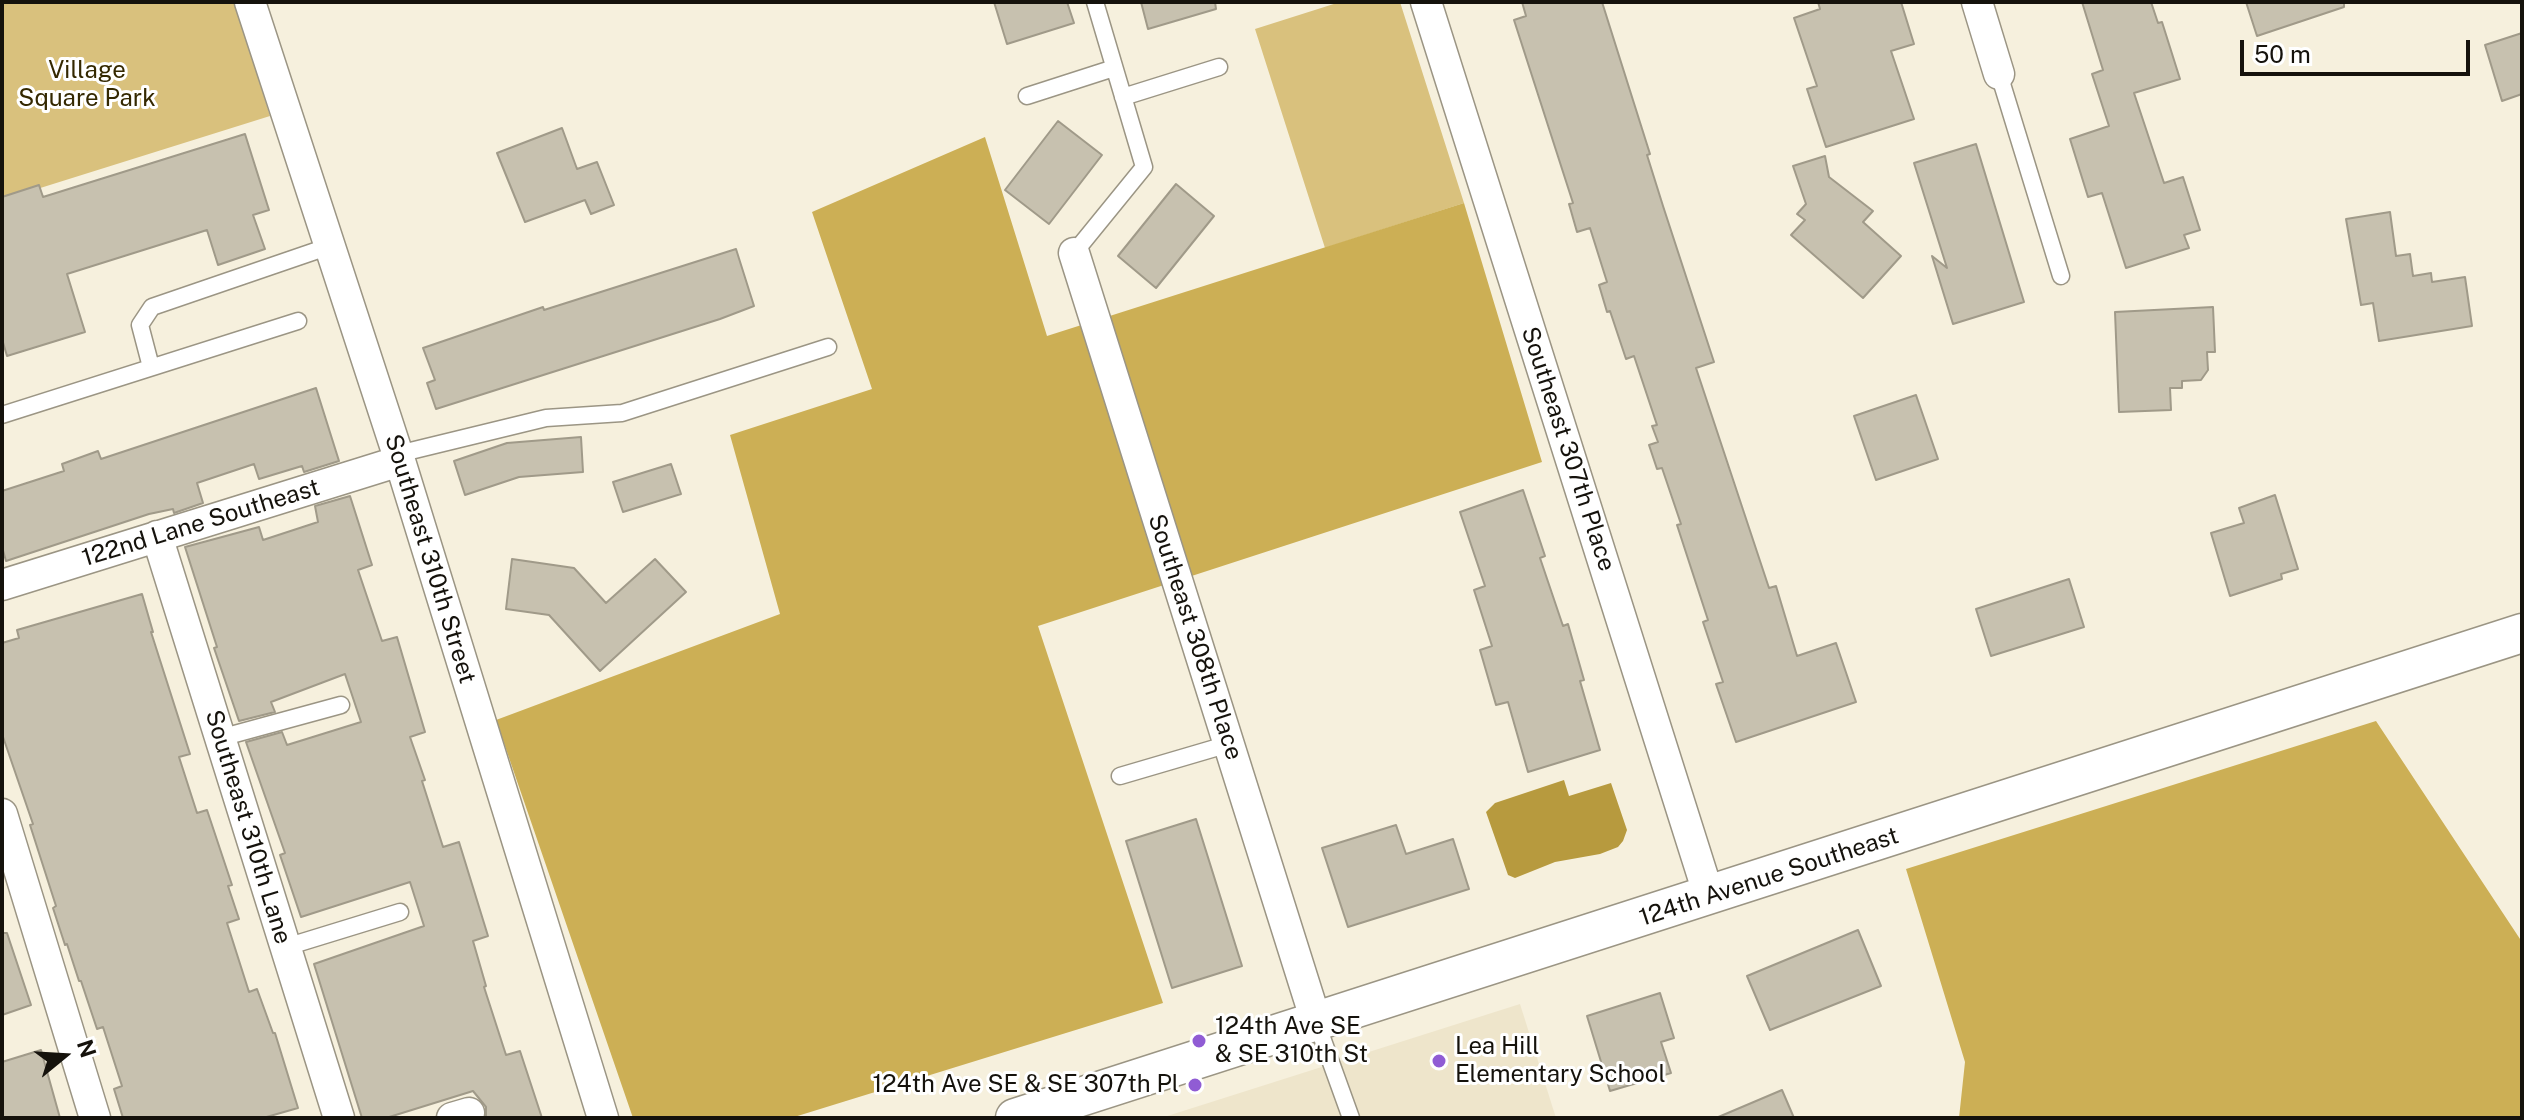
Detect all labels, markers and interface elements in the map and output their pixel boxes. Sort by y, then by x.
scale bar [2244,24,2474,74]
text: 50 m [2254,40,2311,68]
park label: Village Square Park [18,57,156,113]
street label: Southeast 307th Place [1515,323,1621,575]
street label: Southeast 310th Street [378,431,482,687]
street label: 122nd Lane Southeast [79,473,323,573]
street label: Southeast 308th Place [1142,511,1248,763]
street label: Southeast 310th Lane [199,707,297,947]
street label: 124th Avenue Southeast [1636,821,1902,933]
place label: 124th Ave SE & SE 310th St [1215,1013,1368,1069]
north arrow [24,1016,104,1096]
marker: 124th Ave SE & SE 310th St [1190,1032,1208,1050]
place label: Lea Hill Elementary School [1455,1033,1666,1089]
text: N [72,1036,102,1061]
marker: Lea Hill Elementary School [1430,1052,1448,1070]
place label: 124th Ave SE & SE 307th Pl [872,1071,1179,1099]
marker: 124th Ave SE & SE 307th Pl [1186,1076,1204,1094]

